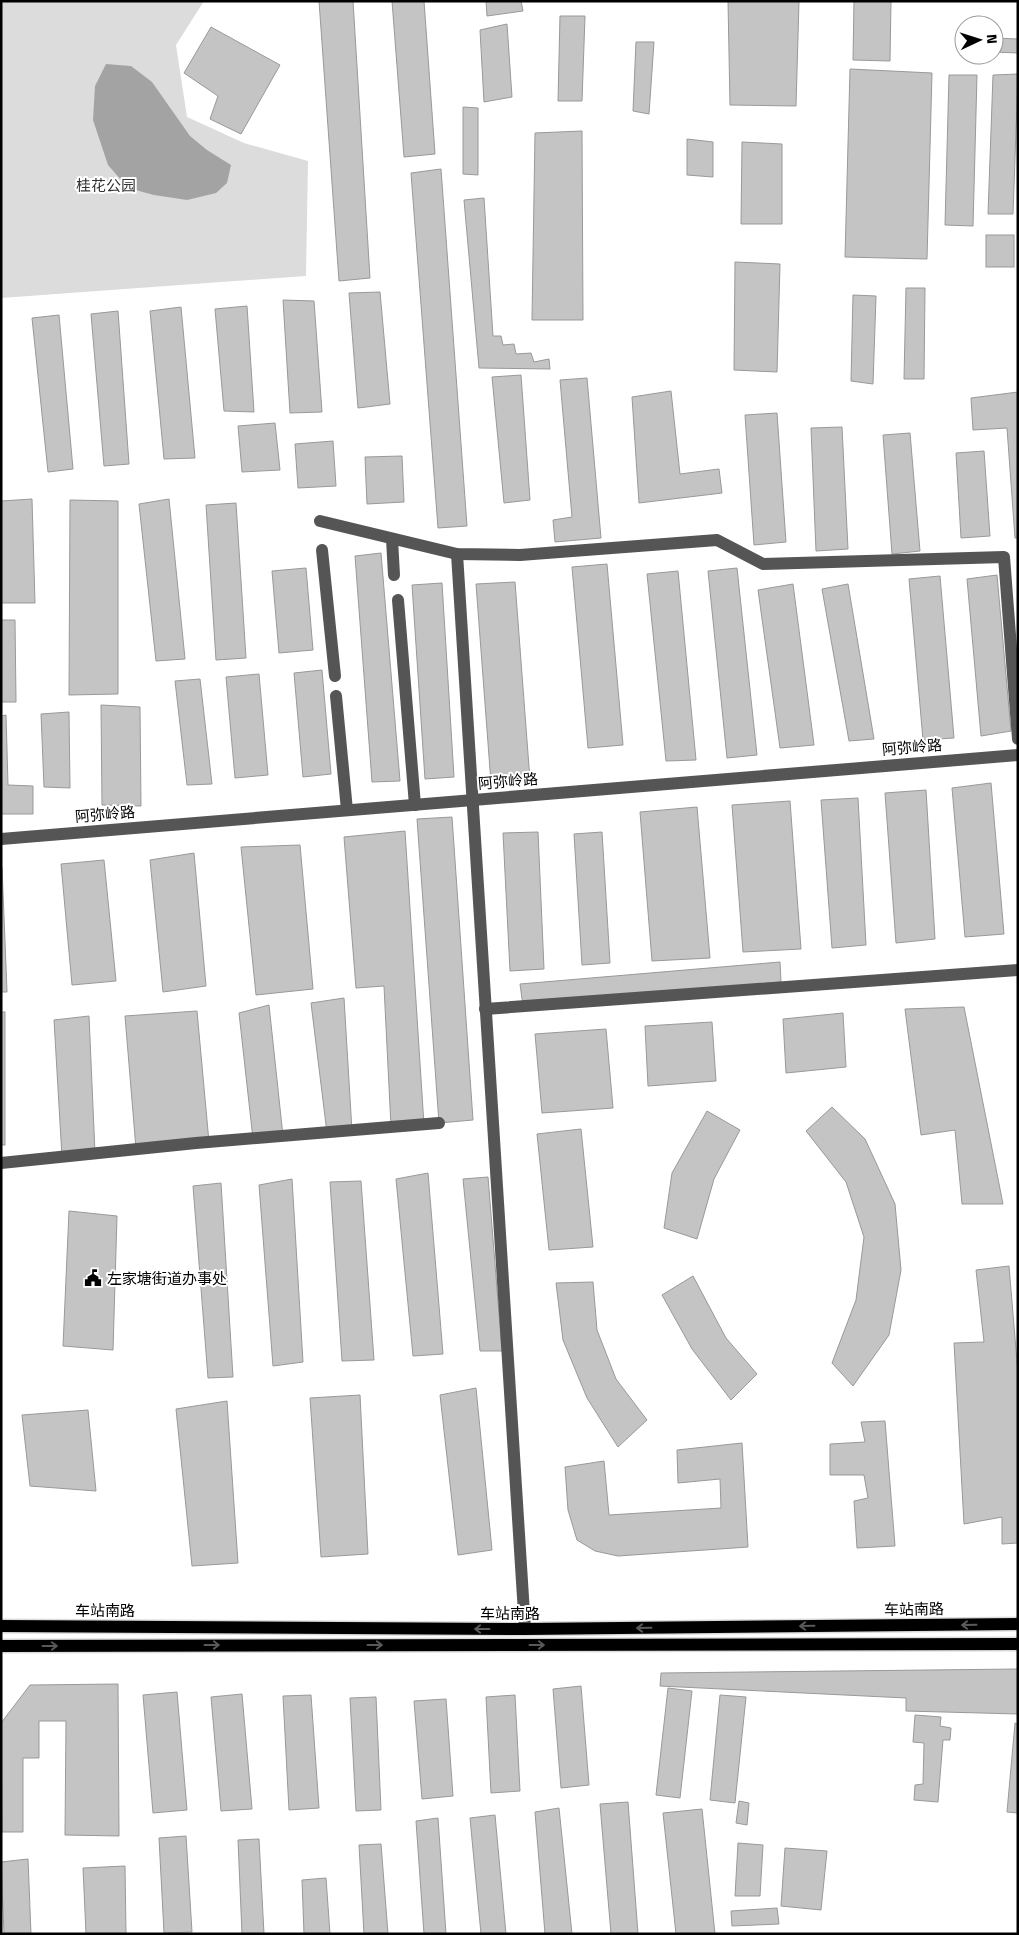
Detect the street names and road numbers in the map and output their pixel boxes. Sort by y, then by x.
street label: 阿弥岭路 [881,733,943,761]
street label: 阿弥岭路 [477,767,539,795]
street label: 阿弥岭路 [74,800,136,828]
street label: 车站南路 [884,1597,944,1621]
street label: 车站南路 [75,1599,135,1622]
street label: 车站南路 [480,1602,540,1625]

